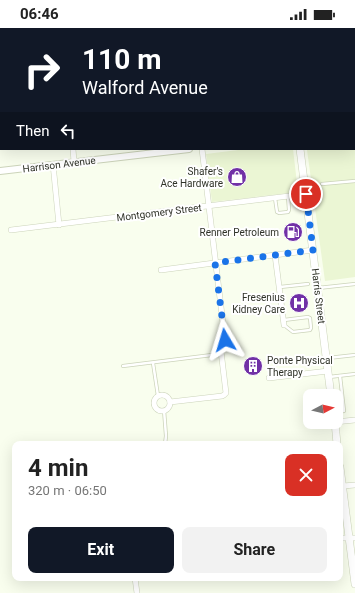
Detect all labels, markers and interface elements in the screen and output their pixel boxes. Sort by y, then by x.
text: 06:46 [20,5,59,23]
text: 110 m [82,43,161,76]
icon: right [16,44,68,96]
text: Walford Avenue [82,77,208,98]
icon: left [57,120,79,142]
text: Then [16,122,49,140]
street label: Harrison Avenue [22,155,96,174]
place label: Shafer's Ace Hardware [160,166,223,189]
shop icon: Shafer's Ace Hardware [226,166,248,188]
pin [289,177,323,211]
icon: arrive [295,183,317,205]
street label: Montgomery Street [116,202,202,223]
fuel station icon: Renner Petroleum [282,221,304,243]
place label: Renner Petroleum [199,227,279,238]
street label: Harris Street [310,268,327,324]
place label: Fresenius Kidney Care [232,292,285,315]
hospital icon: Fresenius Kidney Care [288,292,310,314]
position arrow [204,319,246,361]
building icon: Ponte Physical Therapy [242,355,264,377]
place label: Ponte Physical Therapy [267,355,333,378]
north arrow [303,389,343,429]
map controls [303,389,343,429]
text: 4 min [28,454,88,482]
button: close [285,454,327,496]
text: 320 m · 06:50 [28,483,107,498]
button: Exit [28,527,174,573]
button: Share [182,527,327,573]

